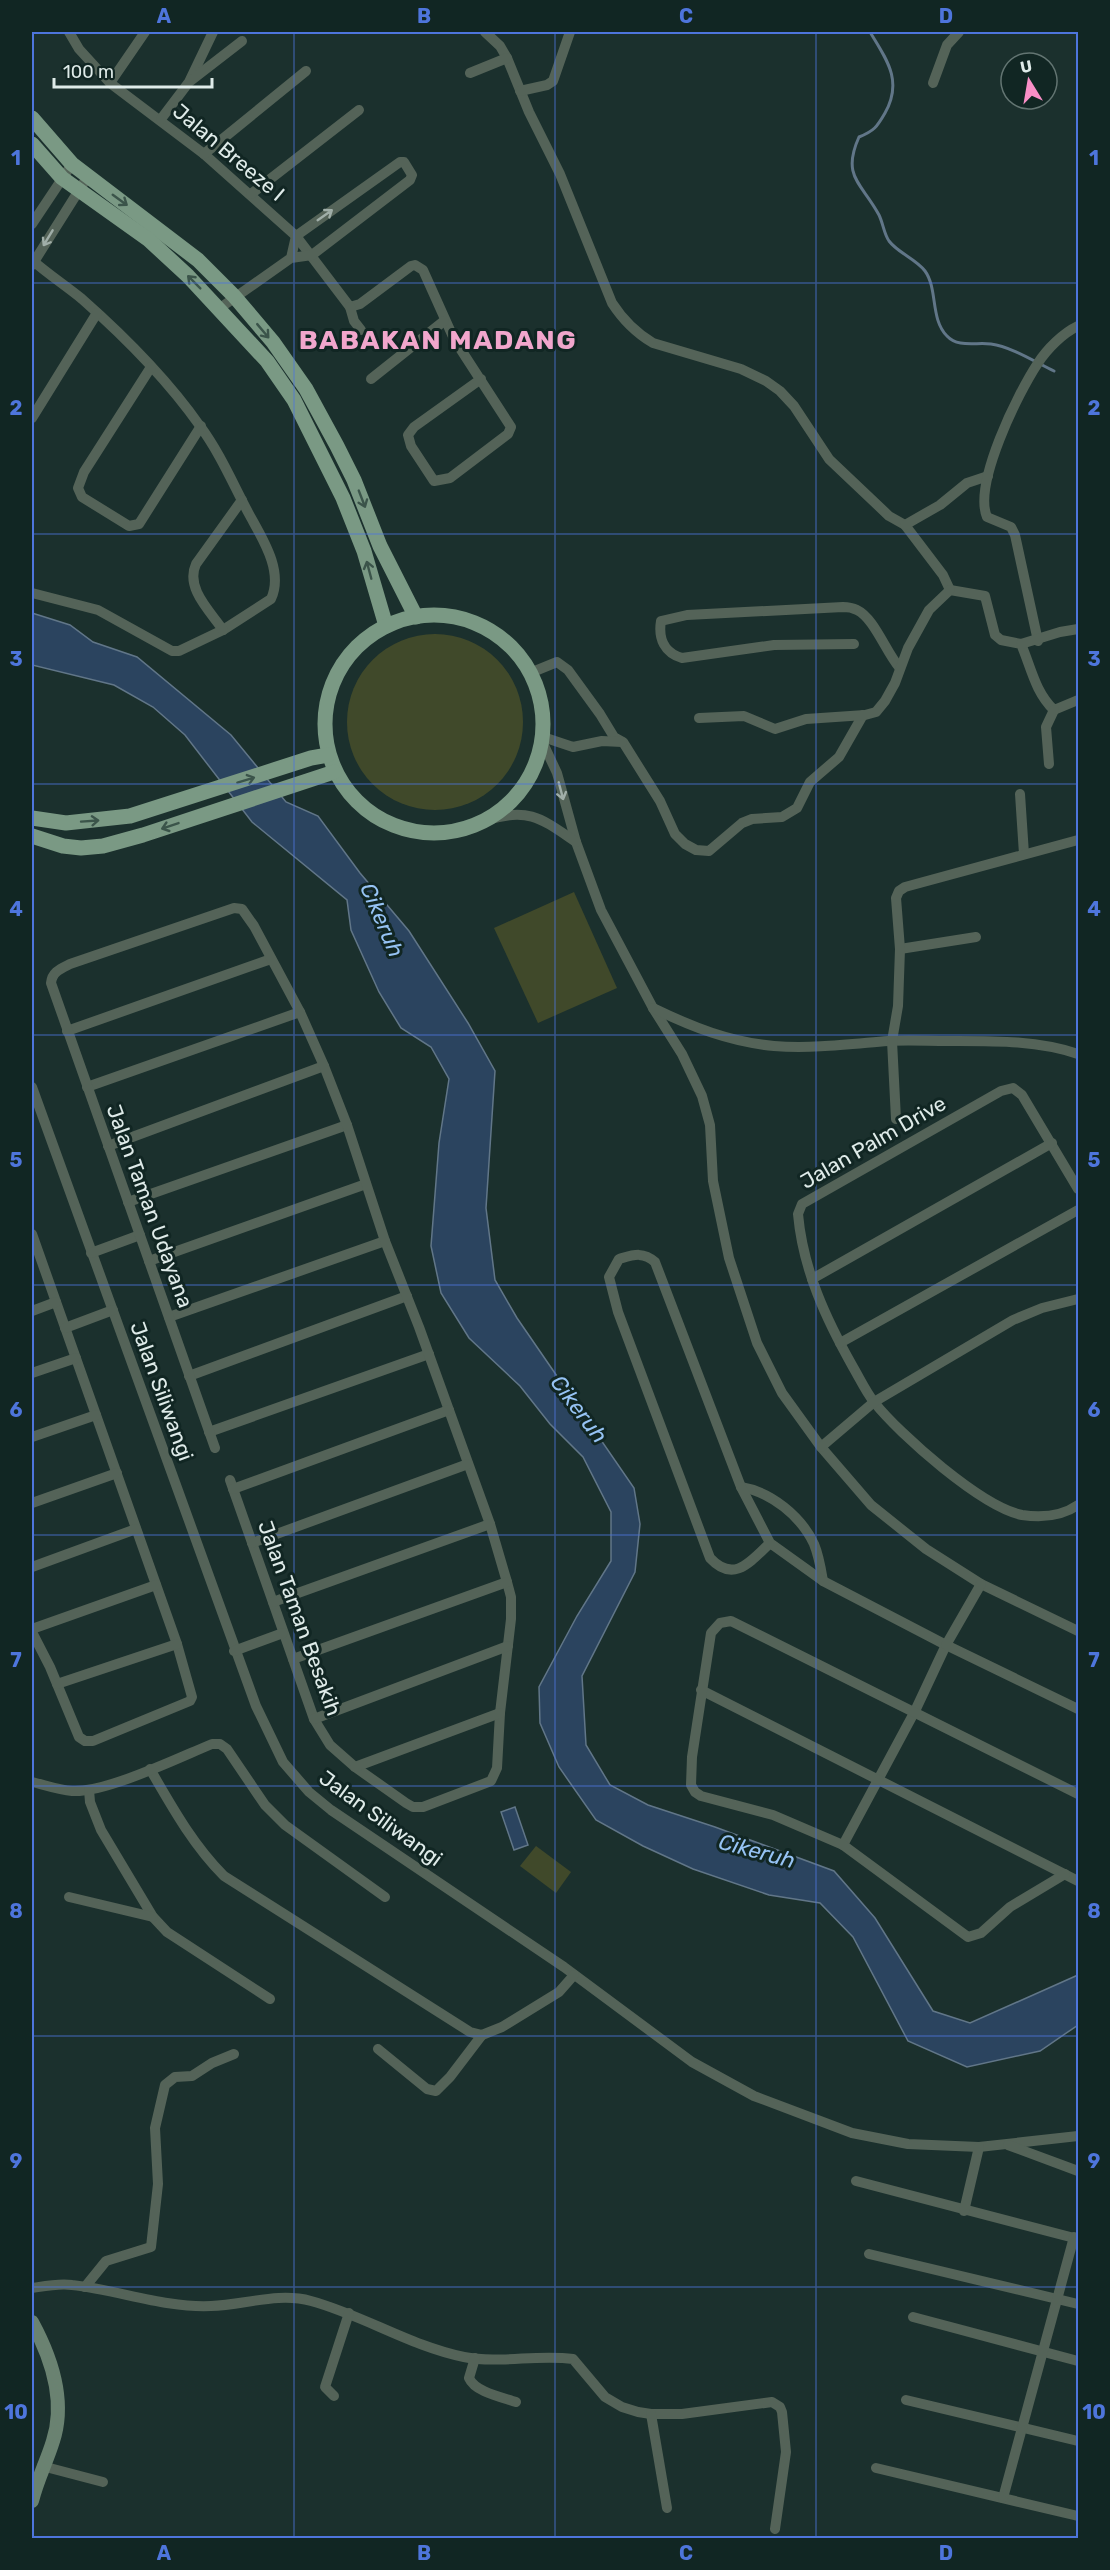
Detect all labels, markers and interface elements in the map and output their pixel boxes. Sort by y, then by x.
text: A [157,4,172,28]
text: B [417,4,431,28]
text: C [679,4,693,28]
text: D [939,4,953,28]
scale bar [54,51,212,89]
north arrow [999,51,1059,111]
text: U [1019,56,1034,77]
text: 100 m [63,61,114,83]
street label: Jalan Breeze I [168,98,290,206]
text: 1 [11,146,21,170]
text: 1 [1089,146,1099,170]
one-way arrow [112,194,128,206]
one-way arrow [317,209,333,221]
one-way arrow [42,229,54,246]
one-way arrow [186,274,201,289]
one-way arrow [257,323,270,339]
district label: BABAKAN MADANG [299,324,577,356]
text: 2 [10,396,23,420]
text: 2 [1088,396,1101,420]
one-way arrow [357,489,368,508]
one-way arrow [363,561,374,580]
text: 3 [9,647,23,671]
text: 3 [1087,647,1101,671]
one-way arrow [236,774,255,785]
one-way arrow [556,781,567,800]
one-way arrow [79,816,99,827]
one-way arrow [161,821,180,832]
water label: Cikeruh [354,879,410,961]
text: 4 [9,897,23,921]
text: 4 [1087,897,1101,921]
street label: Jalan Palm Drive [796,1090,950,1194]
street label: Jalan Taman Udayana [102,1101,198,1311]
text: 5 [10,1148,23,1172]
text: 5 [1088,1148,1101,1172]
street label: Jalan Siliwangi [125,1318,199,1464]
water label: Cikeruh [545,1370,613,1448]
text: 6 [9,1398,23,1422]
text: 6 [1087,1398,1101,1422]
street label: Jalan Taman Besakih [253,1517,347,1719]
text: 7 [10,1648,22,1672]
text: 7 [1088,1648,1100,1672]
street label: Jalan Siliwangi [315,1765,447,1871]
water label: Cikeruh [716,1828,798,1874]
text: 8 [9,1899,23,1923]
text: 8 [1087,1899,1101,1923]
text: 9 [10,2149,23,2173]
text: 9 [1088,2149,1101,2173]
text: 10 [4,2400,28,2424]
text: 10 [1082,2400,1106,2424]
text: A [157,2541,172,2565]
text: B [417,2541,431,2565]
text: C [679,2541,693,2565]
text: D [939,2541,953,2565]

